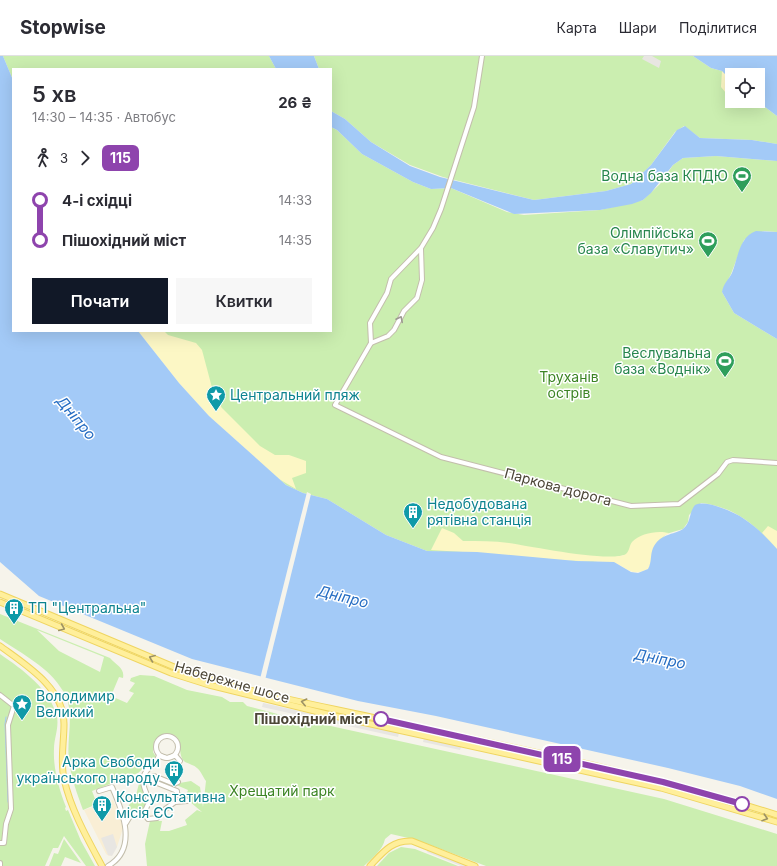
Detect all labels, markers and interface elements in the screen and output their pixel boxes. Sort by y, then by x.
text: Stopwise [20,16,106,39]
text: Карта [557,19,597,36]
text: Шари [619,19,657,36]
text: Поділитися [679,19,757,36]
map controls [725,68,765,108]
button: locate [725,68,765,108]
text: 5 хв [32,81,77,107]
text: 26 ₴ [278,93,312,112]
text: 14:30 – 14:35 · Автобус [32,109,176,125]
icon: walk [32,147,54,169]
icon: forward [74,147,96,169]
text: 115 [110,149,131,166]
text: 3 [60,150,68,166]
sports icon: Водна база КПДЮ [731,165,753,193]
place label: Водна база КПДЮ [601,167,728,184]
text: 4-і східці [62,191,132,210]
text: 14:33 [279,192,312,208]
place label: Олімпійська база «Славутич» [578,224,694,257]
sports icon: Олімпійська база «Славутич» [697,230,719,258]
text: Пішохідний міст [62,231,186,250]
text: 14:35 [279,232,312,248]
button: Почати [32,278,168,324]
button: Квитки [176,278,312,324]
one-way arrow [395,316,402,324]
place label: Веслувальна база «Воднік» [614,344,711,377]
sports icon: Веслувальна база «Воднік» [714,350,736,378]
park label: Труханів острів [539,368,599,401]
place icon: Центральний пляж [205,384,227,412]
place label: Центральний пляж [230,386,360,403]
water label: Дніпро [52,391,100,444]
street label: Паркова дорога [503,464,614,509]
place label: Недобудована рятівна станція [427,495,532,528]
building icon: Недобудована рятівна станція [402,501,424,529]
water label: Дніпро [315,581,371,612]
building icon: ТП "Центральна" [3,597,25,625]
place label: ТП "Центральна" [28,599,146,616]
one-way arrow [58,623,65,631]
water label: Дніпро [632,644,687,673]
one-way arrow [149,654,156,662]
street label: Набережне шосе [173,657,292,706]
place label: Володимир Великий [36,687,115,720]
place icon: Володимир Великий [11,693,33,721]
one-way arrow [300,698,307,706]
place label: Пішохідний міст [254,710,370,727]
marker: Пішохідний міст [373,711,389,727]
line badge: 115 [539,746,585,772]
text: 115 [551,750,573,767]
place label: Арка Свободи українського народу [16,753,160,786]
building icon: Арка Свободи українського народу [163,759,185,787]
park label: Хрещатий парк [229,782,335,799]
place label: Консультативна місія ЄС [116,788,226,821]
building icon: Консультативна місія ЄС [91,794,113,822]
unlabelled marker [734,796,750,812]
one-way arrow [762,813,769,822]

